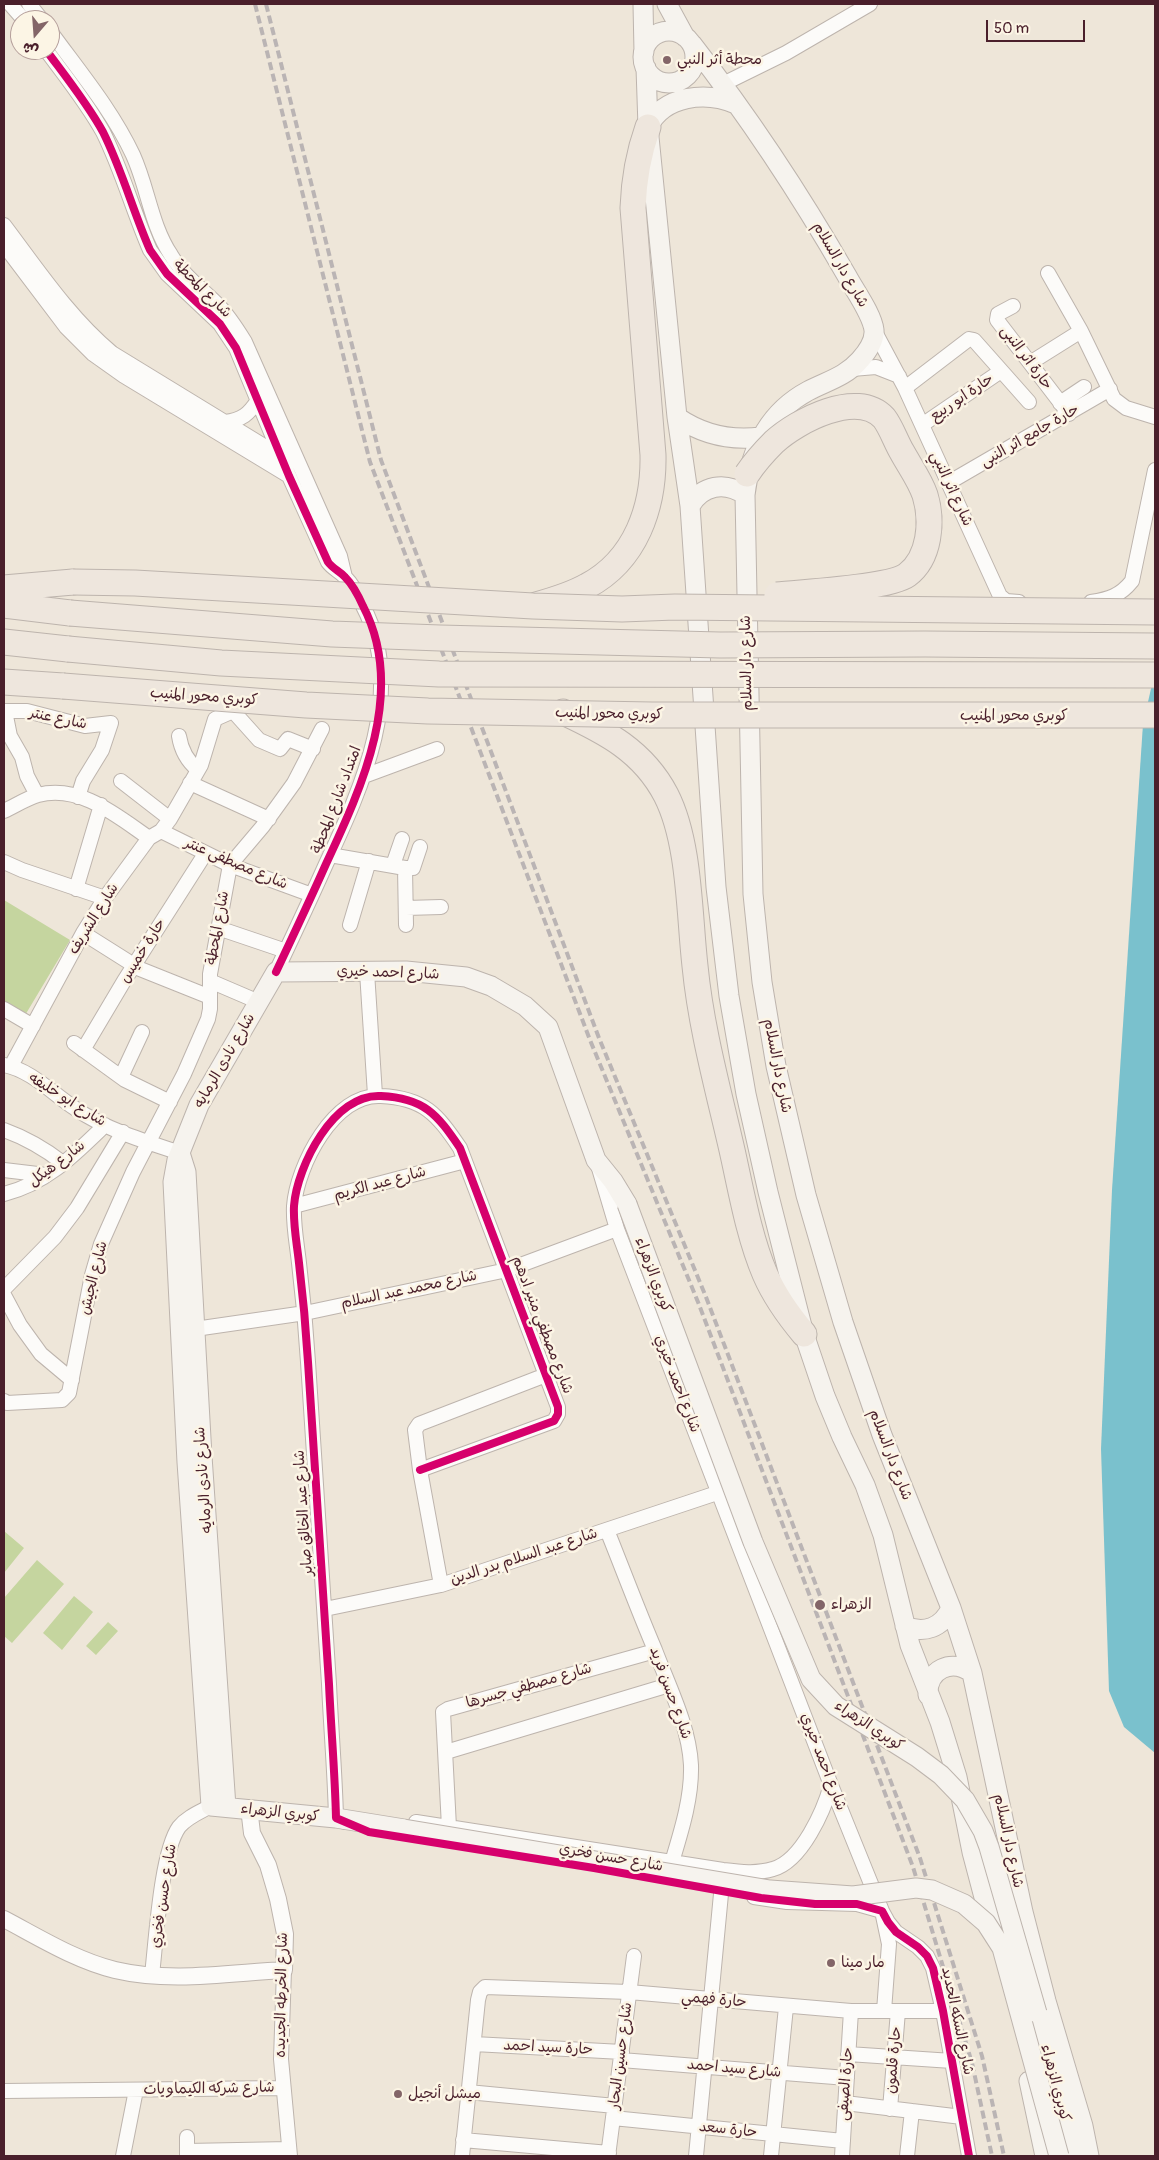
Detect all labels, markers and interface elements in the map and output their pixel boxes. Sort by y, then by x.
north arrow [10,10,60,60]
scale bar [989,10,1088,42]
text: 50 m [994,19,1029,38]
text: ش [21,38,40,59]
place label: محطة أثر النبي [677,51,762,69]
marker: محطة أثر النبي [661,54,673,66]
street label: شارع دار السلام [808,219,872,311]
street label: شارع المحطة [169,256,235,322]
street label: حارة اثر النبى [996,322,1056,394]
street label: حارة ابو ربيع [927,370,997,426]
street label: حارة جامع اثر النبى [977,400,1083,472]
street label: شارع اثر النبي [926,449,976,529]
street label: شارع دار السلام [737,615,757,711]
street label: كوبري محور المنيب [149,684,259,710]
street label: شارع عنتر [28,704,88,734]
street label: كوبري محور المنيب [555,704,663,724]
street label: كوبري محور المنيب [960,707,1068,725]
street label: امتداد شارع المحطة [308,744,366,856]
street label: شارع مصطفى عنتر [182,834,290,894]
street label: شارع الشريف [65,880,123,958]
street label: شارع المحطة [203,889,233,967]
street label: حارة خميس [116,916,170,986]
street label: شارع احمد خيري [336,962,440,984]
street label: شارع نادى الرمايه [191,1010,259,1112]
street label: شارع دار السلام [759,1017,795,1115]
street label: شارع ابو خليفه [25,1069,109,1131]
street label: شارع هيكل [25,1137,89,1191]
street label: شارع عبد الكريم [332,1163,428,1205]
street label: كوبري الزهراء [630,1235,676,1315]
street label: شارع الجيش [76,1239,112,1317]
street label: شارع مصطفي منير ادهم [507,1254,577,1396]
street label: شارع محمد عبد السلام [339,1267,479,1313]
street label: شارع احمد خيري [650,1333,704,1435]
street label: شارع دار السلام [864,1407,916,1503]
street label: شارع نادى الرمايه [191,1426,217,1534]
street label: شارع عبد الخالق صابر [291,1449,317,1577]
street label: شارع عبد السلام بدر الدين [448,1525,600,1589]
place label: الزهراء [831,1596,872,1614]
marker: الزهراء [813,1598,827,1612]
street label: شارع حسن فريد [645,1644,695,1742]
street label: شارع مصطفي جسرها [464,1659,594,1713]
street label: كوبري الزهراء [831,1697,907,1755]
street label: شارع احمد خيري [796,1711,850,1813]
street label: شارع دار السلام [989,1792,1027,1890]
street label: كوبري الزهراء [240,1800,320,1826]
street label: شارع حسن فخري [558,1840,664,1876]
street label: شارع حسن فخري [147,1843,181,1949]
street label: شارع الخرطه الجديده [272,1932,292,2058]
place label: مار مينا [841,1954,885,1972]
marker: مار مينا [825,1957,837,1969]
street label: شارع السكه الحديد [937,1965,977,2077]
street label: حارة فهمي [681,1988,747,2012]
street label: شارع حسين البحار [605,2001,637,2111]
street label: حارة قلمون [882,2026,906,2094]
street label: حارة سيد احمد [503,2037,593,2059]
street label: كوبري الزهراء [1036,2042,1074,2124]
street label: حارة الصيفى [834,2047,858,2121]
street label: شارع سيد احمد [686,2056,782,2082]
street label: شارع شركه الكيماويات [143,2079,275,2099]
place label: ميشل أنجيل [408,2085,481,2103]
marker: ميشل أنجيل [392,2088,404,2100]
street label: حارة سعد [698,2118,758,2142]

